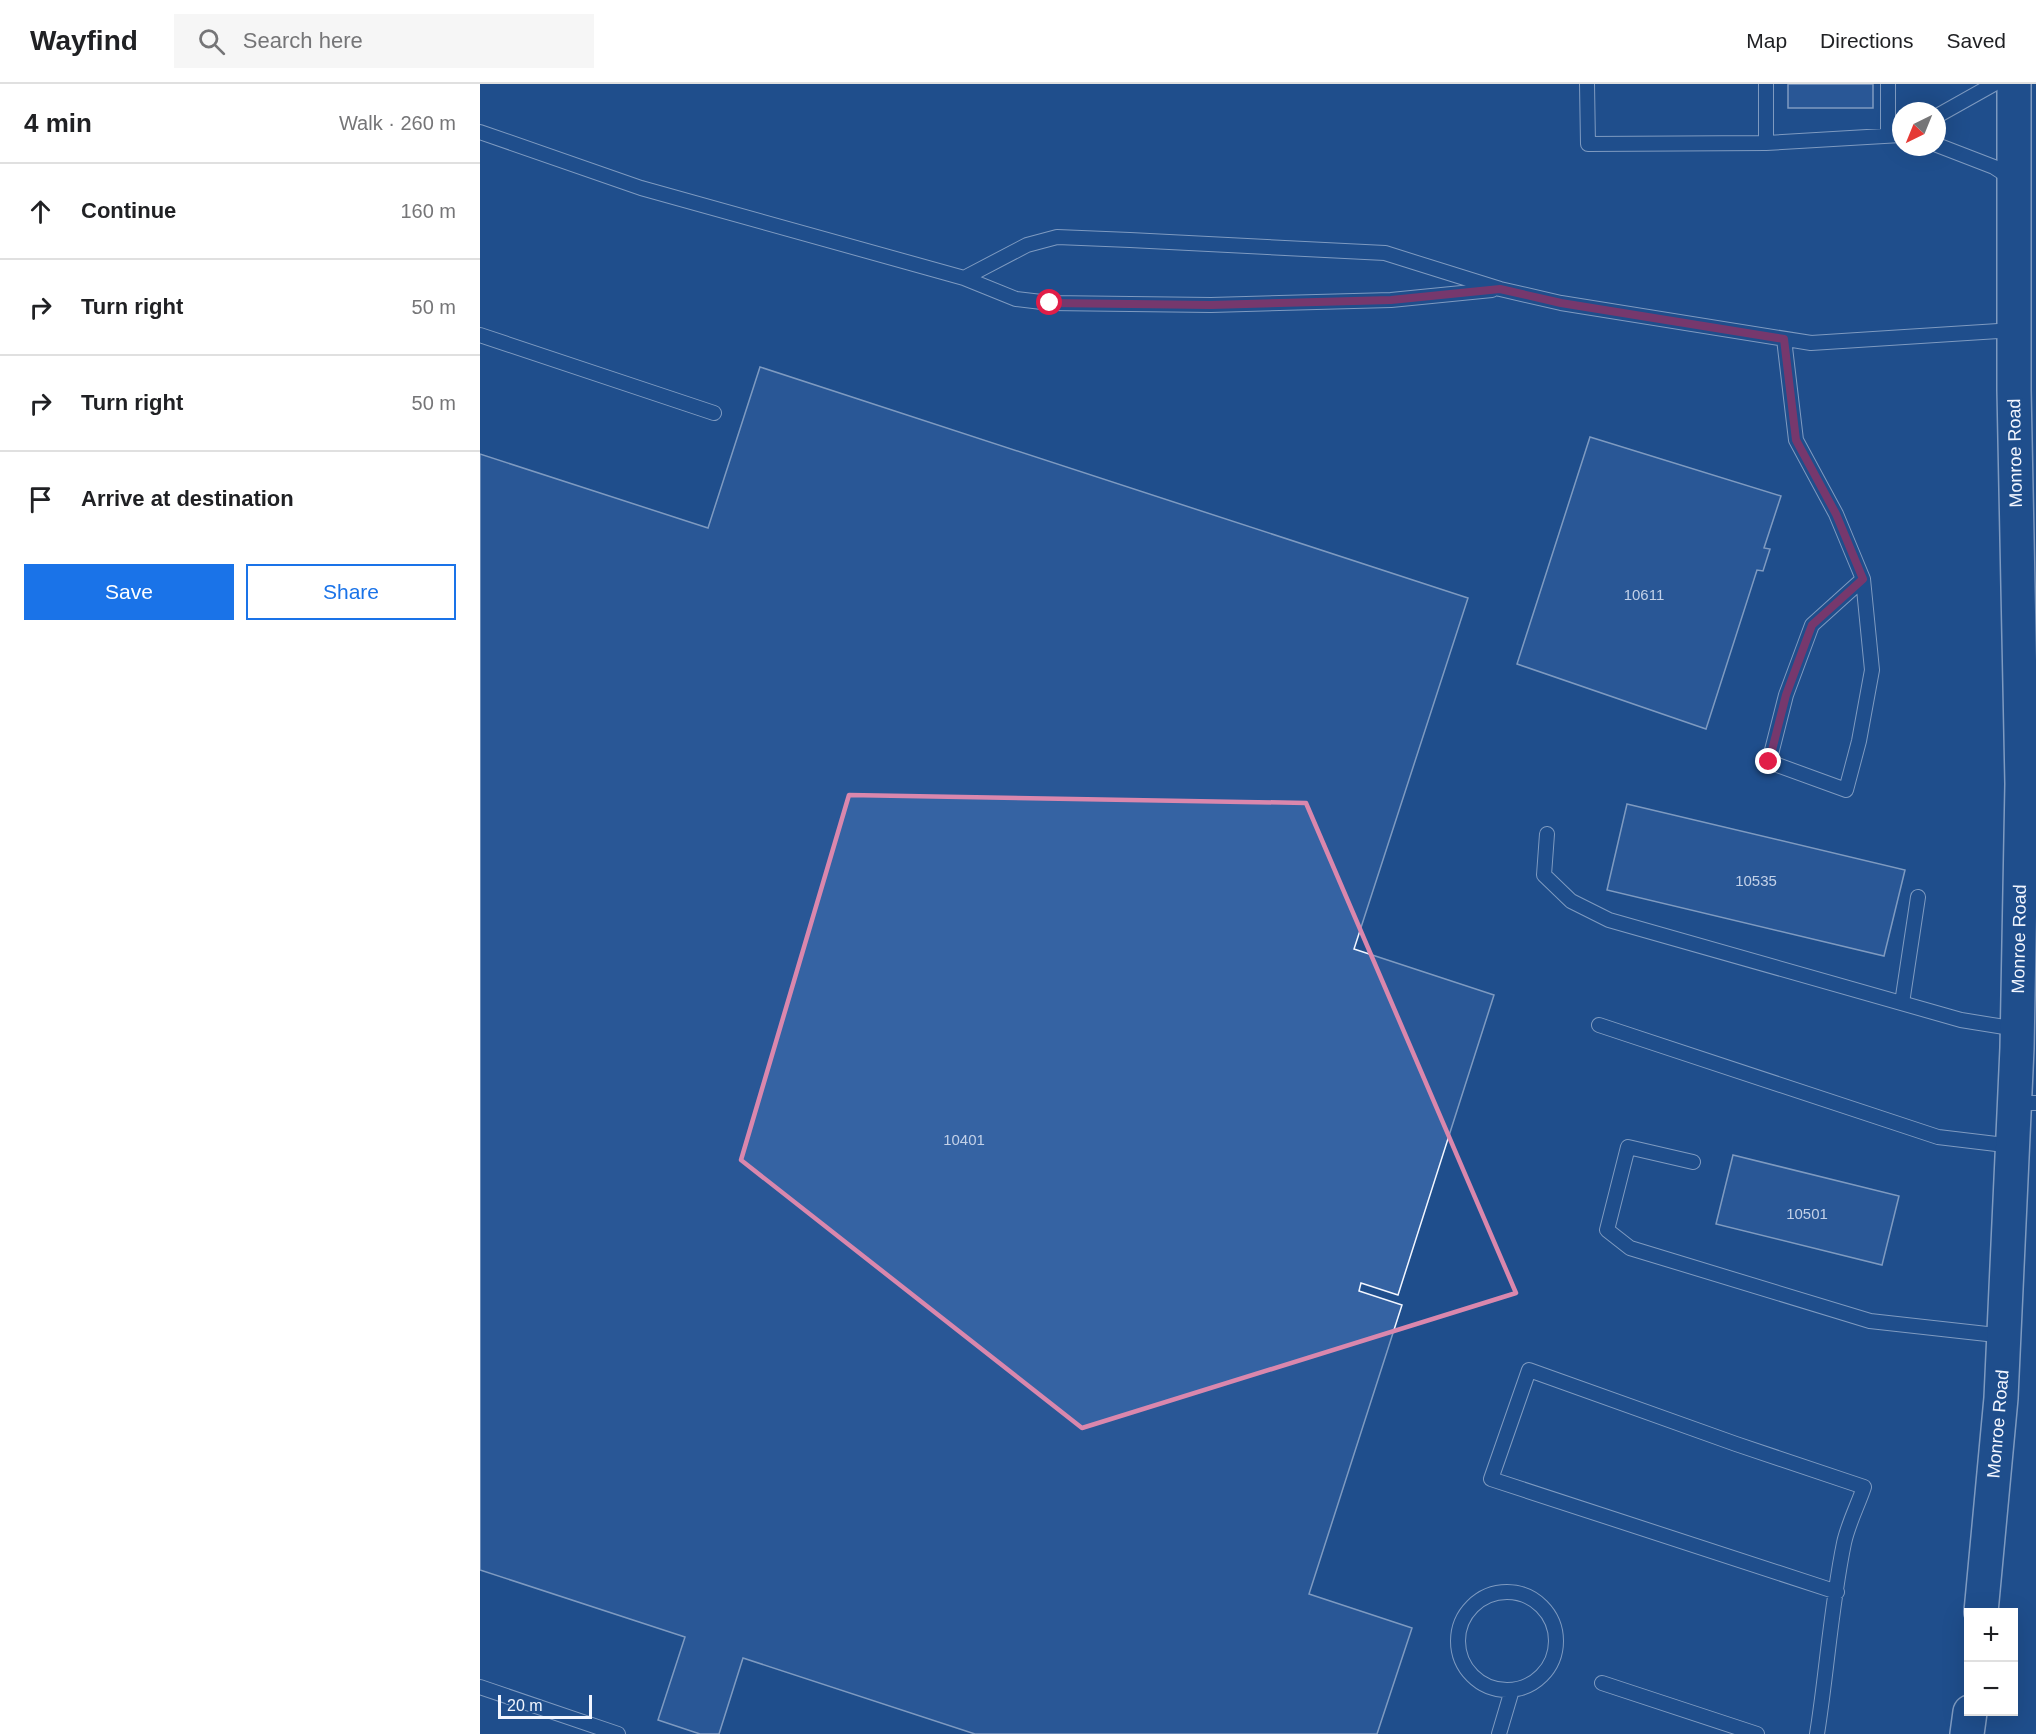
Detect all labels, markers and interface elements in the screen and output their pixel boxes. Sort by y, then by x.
search box [174,14,594,68]
text: Wayfind [30,25,138,56]
icon: search [195,25,228,58]
text: Search here [243,28,363,53]
text: Map [1746,29,1787,52]
text: Directions [1820,29,1913,52]
text: Saved [1946,29,2006,52]
north arrow [1892,102,1946,156]
text: 4 min [24,108,92,138]
text: Walk · 260 m [339,112,456,134]
icon: ahead [24,195,57,228]
text: Continue [81,198,176,223]
text: 160 m [400,200,456,222]
route start [1036,289,1062,315]
icon: right [24,291,57,324]
text: Turn right [81,294,183,319]
text: 50 m [412,296,456,318]
icon: right [24,387,57,420]
text: Turn right [81,390,183,415]
text: 50 m [412,392,456,414]
street label: Monroe Road [2004,398,2026,508]
icon: arrive [24,483,57,516]
text: Arrive at destination [81,486,294,511]
button: Save [24,564,234,620]
button: Share [246,564,456,620]
house number: 10611 [1624,586,1664,603]
route end [1755,748,1781,774]
house number: 10535 [1735,872,1777,889]
street label: Monroe Road [2008,884,2030,994]
house number: 10401 [943,1131,985,1148]
house number: 10501 [1786,1205,1828,1222]
street label: Monroe Road [1983,1369,2013,1479]
map controls [1964,1608,2018,1716]
button: + [1964,1608,2018,1662]
button: − [1964,1662,2018,1716]
scale bar [498,1692,592,1720]
text: 20 m [507,1697,543,1714]

